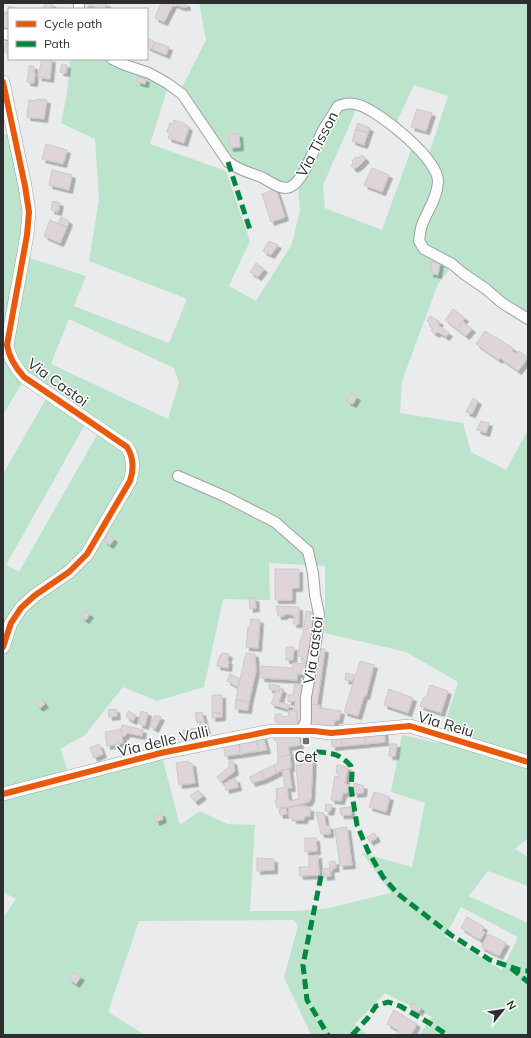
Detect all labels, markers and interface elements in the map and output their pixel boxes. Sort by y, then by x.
legend [8,8,148,60]
text: Cycle path [44,16,102,31]
text: Path [44,36,70,51]
street label: Via Tisson [292,108,342,180]
street label: Via Castoi [24,354,92,410]
street label: Via castoi [299,615,327,685]
street label: Via Reiu [416,707,476,741]
street label: Via delle Valli [116,721,210,761]
marker: Cet [301,736,311,746]
place label: Cet [294,747,318,766]
north arrow [483,990,523,1030]
text: N [504,998,520,1012]

